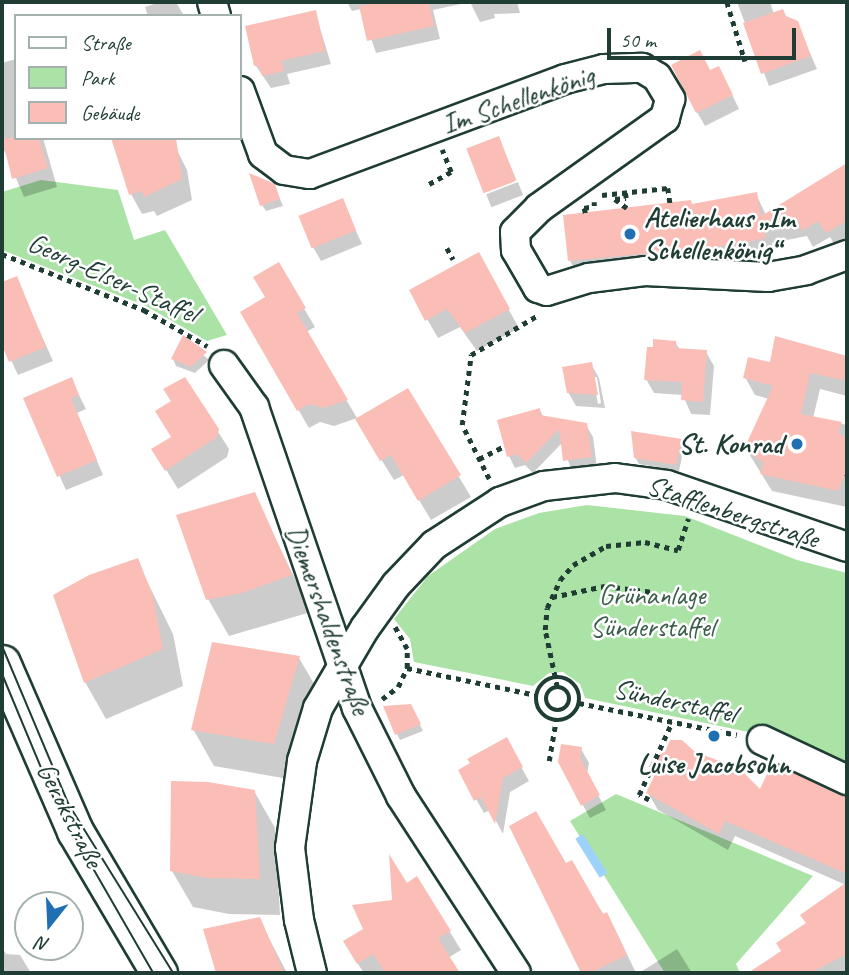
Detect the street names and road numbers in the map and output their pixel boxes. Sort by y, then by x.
street label: Im Schellenkönig [438,58,598,142]
street label: Georg-Elser-Staffel [23,226,203,330]
street label: Stafflenbergstraße [643,468,823,556]
street label: Diemershaldenstraße [278,521,378,719]
street label: Sünderstaffel [611,672,739,730]
street label: Gerokstraße [29,757,111,873]

